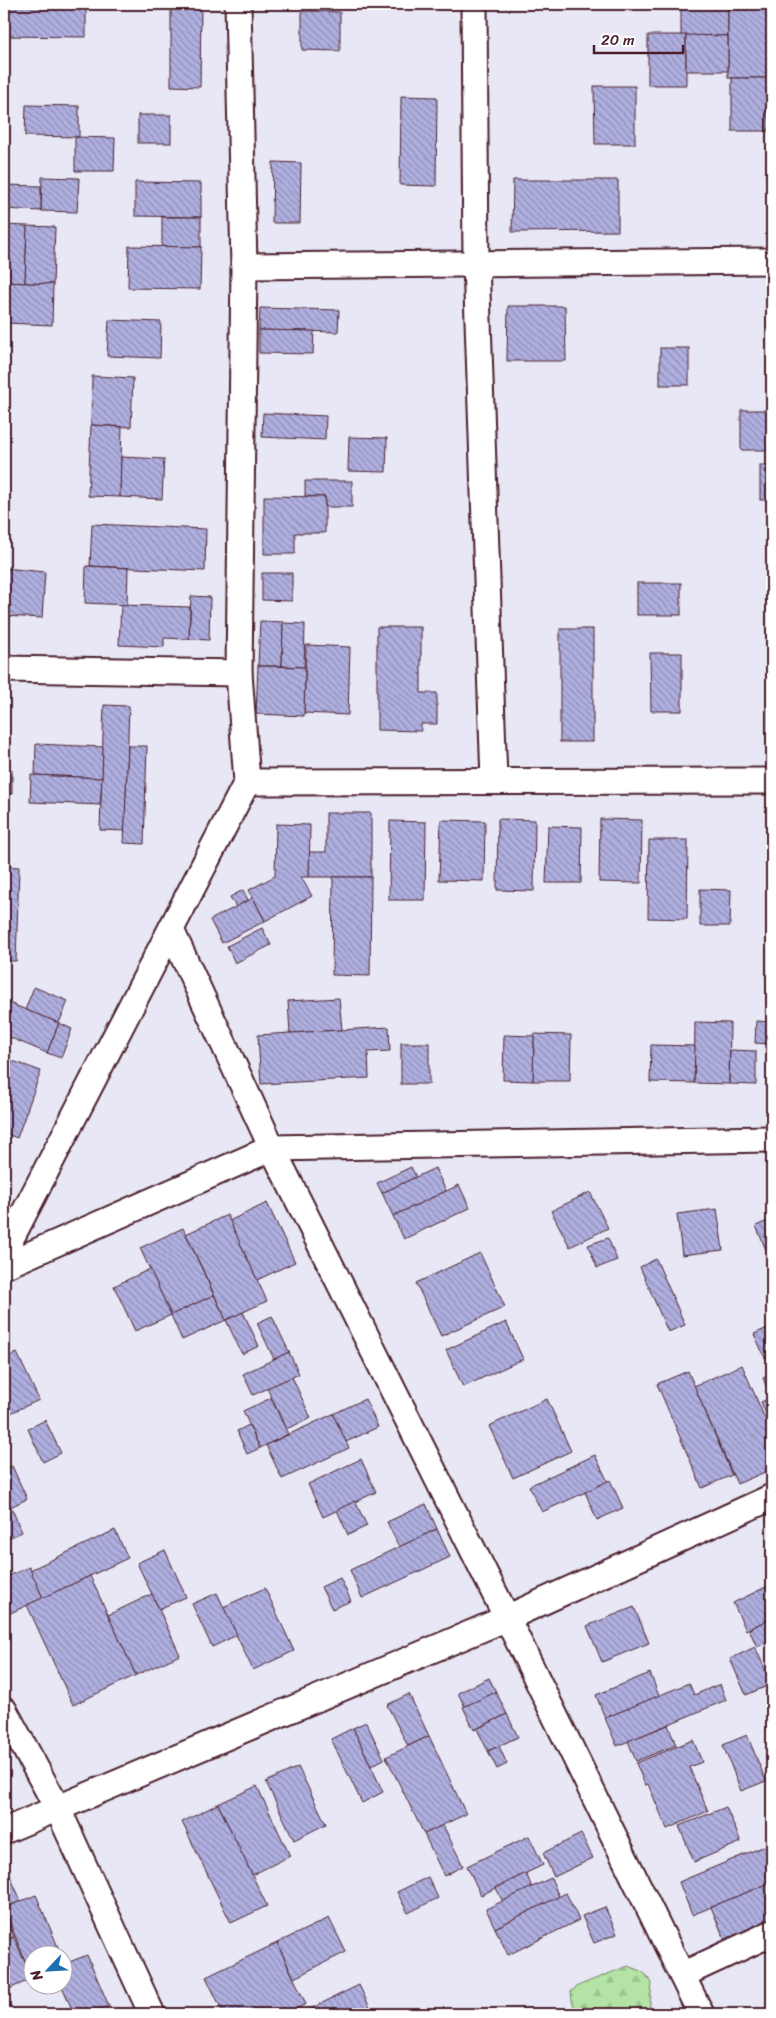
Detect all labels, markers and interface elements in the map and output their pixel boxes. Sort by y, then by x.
scale bar [594,22,682,54]
text: 20 m [601,27,635,53]
north arrow [22,1946,72,1996]
text: N [23,1965,50,1986]

